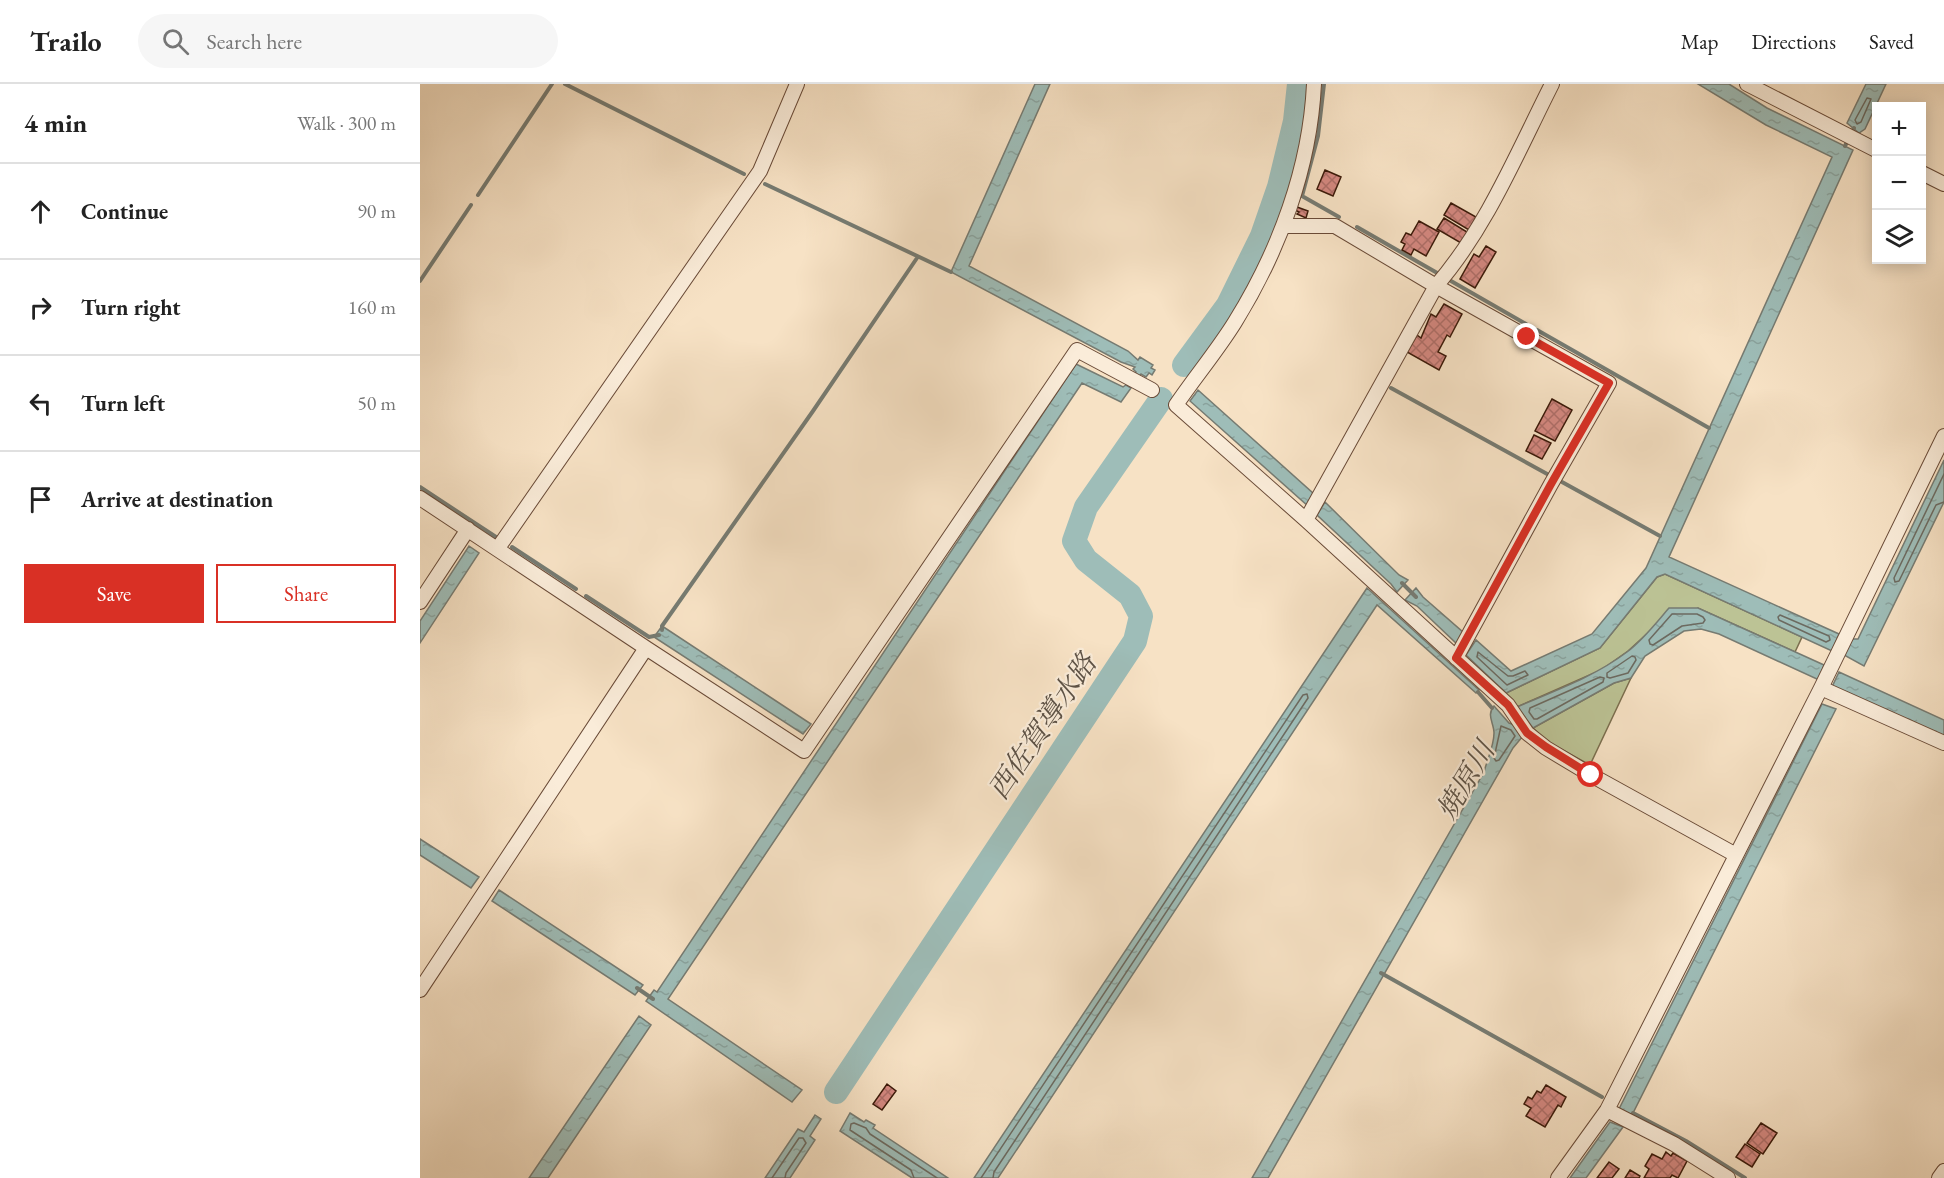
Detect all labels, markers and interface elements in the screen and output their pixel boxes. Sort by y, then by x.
search box [138,14,558,68]
text: Trailo [30,23,102,59]
icon: search [159,25,192,58]
text: Search here [207,27,302,56]
text: Map [1681,28,1718,55]
text: Directions [1751,28,1836,55]
text: Saved [1869,28,1914,55]
map controls [1872,102,1926,264]
button: + [1872,102,1926,156]
text: 4 min [24,106,87,140]
text: Walk · 300 m [297,110,396,136]
button: − [1872,156,1926,210]
icon: ahead [24,195,57,228]
text: Continue [81,197,168,226]
text: 90 m [357,198,396,224]
button: layers [1872,210,1926,264]
icon: right [24,291,57,324]
text: Turn right [81,293,180,322]
text: 160 m [348,294,396,320]
route end [1513,323,1539,349]
icon: left [24,387,57,420]
text: Turn left [81,389,165,418]
text: 50 m [357,390,396,416]
icon: arrive [24,483,57,516]
text: Arrive at destination [81,485,273,514]
button: Save [24,564,204,623]
button: Share [216,564,396,623]
water label: 西佐賀導水路 [980,645,1105,806]
water label: 焼原川 [1428,732,1504,825]
route start [1577,761,1603,787]

